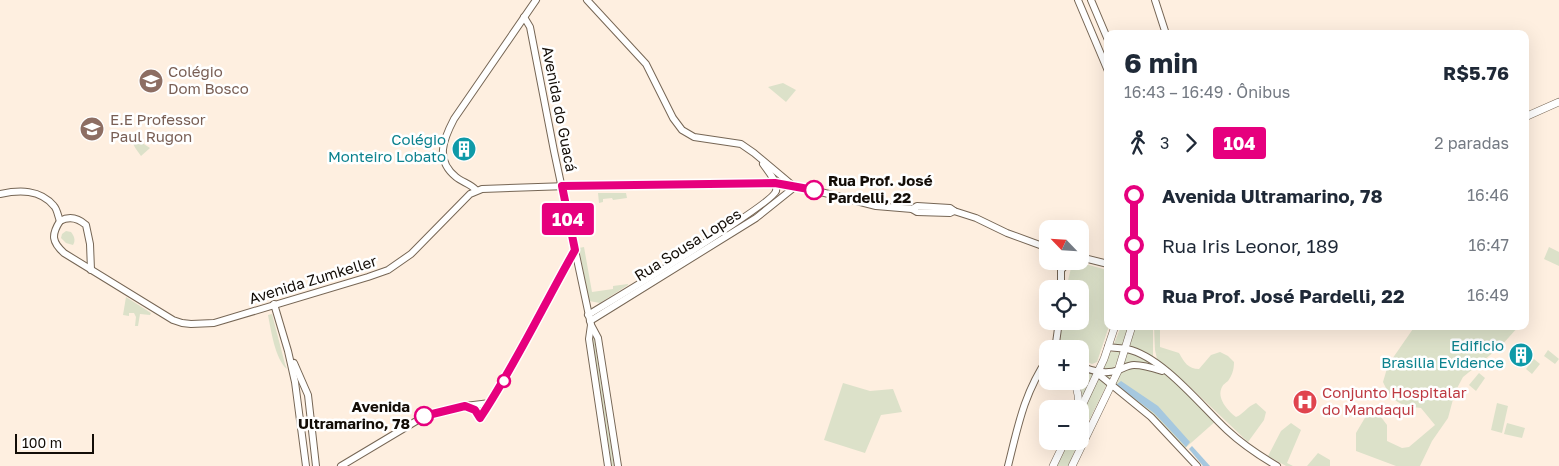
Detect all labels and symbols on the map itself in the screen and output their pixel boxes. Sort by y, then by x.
street label: Avenida do Guacá [539,45,581,173]
place label: Colégio Dom Bosco [168,62,249,97]
school or university icon: Colégio Dom Bosco [138,68,164,94]
place label: E.E Professor Paul Rugon [110,110,206,145]
school or university icon: E.E Professor Paul Rugon [79,116,105,142]
place label: Colégio Monteiro Lobato [328,130,446,165]
building icon: Colégio Monteiro Lobato [451,136,477,162]
place label: Rua Prof. José Pardelli, 22 [828,171,933,206]
marker: Rua Prof. José Pardelli, 22 [804,180,824,200]
line badge: 104 [539,203,597,235]
street label: Rua Sousa Lopes [631,204,744,284]
north arrow [1039,220,1089,270]
street label: Avenida Zumkeller [247,251,379,307]
place label: Edificio Brasilia Evidence [1381,336,1504,371]
building icon: Edificio Brasilia Evidence [1508,342,1534,368]
unlabelled marker [497,374,511,388]
place label: Conjunto Hospitalar do Mandaqui [1322,383,1467,418]
hospital icon: Conjunto Hospitalar do Mandaqui [1292,389,1318,415]
place label: Avenida Ultramarino, 78 [298,397,410,432]
marker: Avenida Ultramarino, 78 [414,406,434,426]
scale bar [15,431,94,454]

